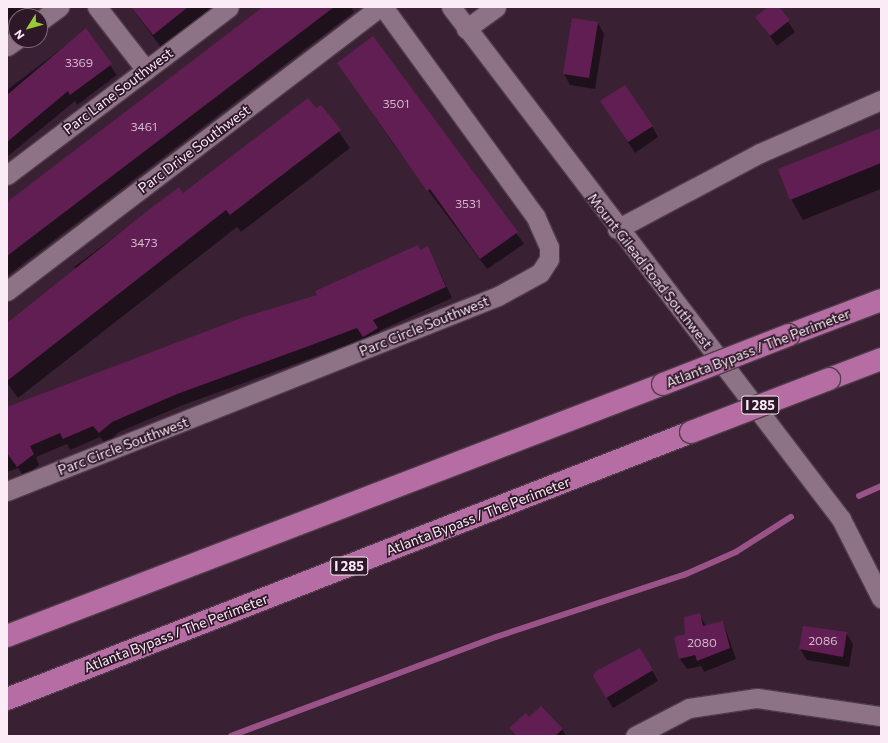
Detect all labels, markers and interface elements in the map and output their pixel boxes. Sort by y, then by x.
north arrow [8,8,48,48]
text: N [11,28,26,42]
street label: Parc Lane Southwest [60,44,176,138]
house number: 3369 [65,56,93,70]
house number: 3501 [383,97,409,111]
street label: Parc Drive Southwest [135,101,253,197]
house number: 3461 [131,120,157,134]
street label: Mount Gilead Road Southwest [584,190,716,352]
house number: 3531 [455,197,481,211]
house number: 3473 [131,236,157,250]
street label: Parc Circle Southwest [357,292,491,360]
street label: Atlanta Bypass / The Perimeter [664,305,852,391]
road number: I 285 [741,394,779,416]
street label: Parc Circle Southwest [55,413,191,479]
street label: Atlanta Bypass / The Perimeter [384,473,572,559]
road number: I 285 [330,555,368,577]
street label: Atlanta Bypass / The Perimeter [82,590,270,676]
house number: 2086 [808,634,838,648]
house number: 2080 [687,636,717,650]

